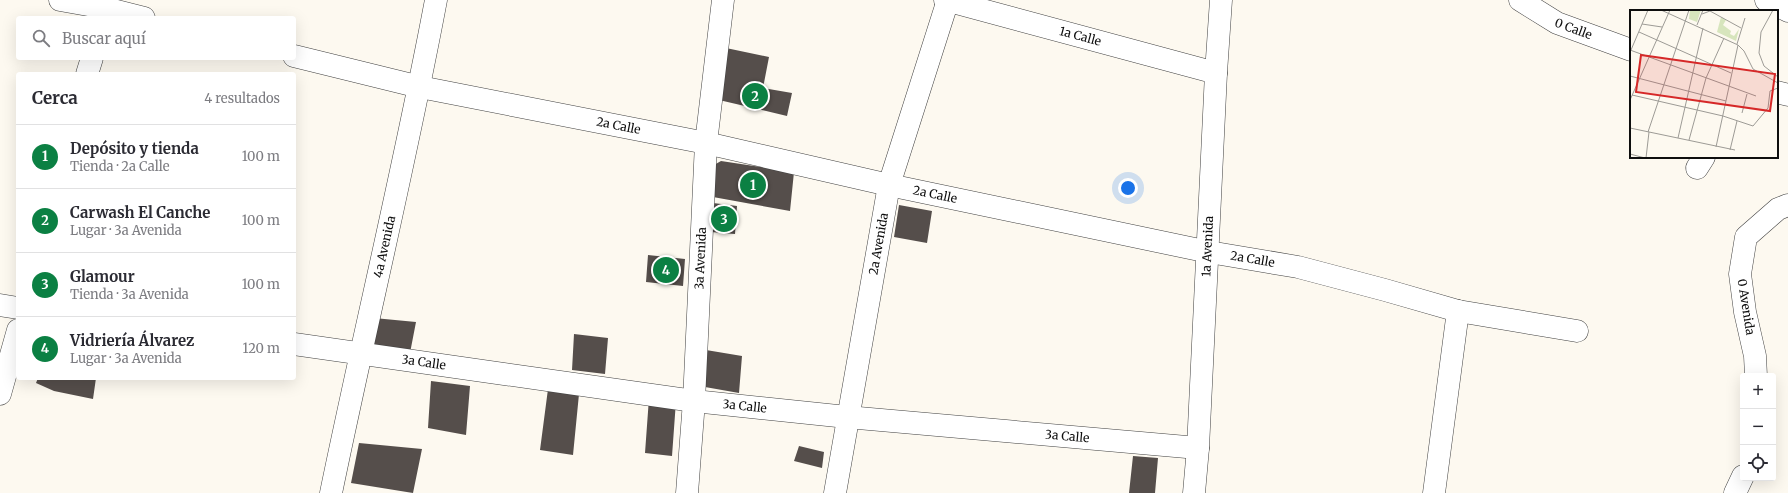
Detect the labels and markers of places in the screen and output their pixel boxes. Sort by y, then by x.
pin: 2 [742,81,768,111]
pin: 1 [740,170,766,200]
pin: 3 [711,204,737,234]
pin: 4 [653,255,679,285]

